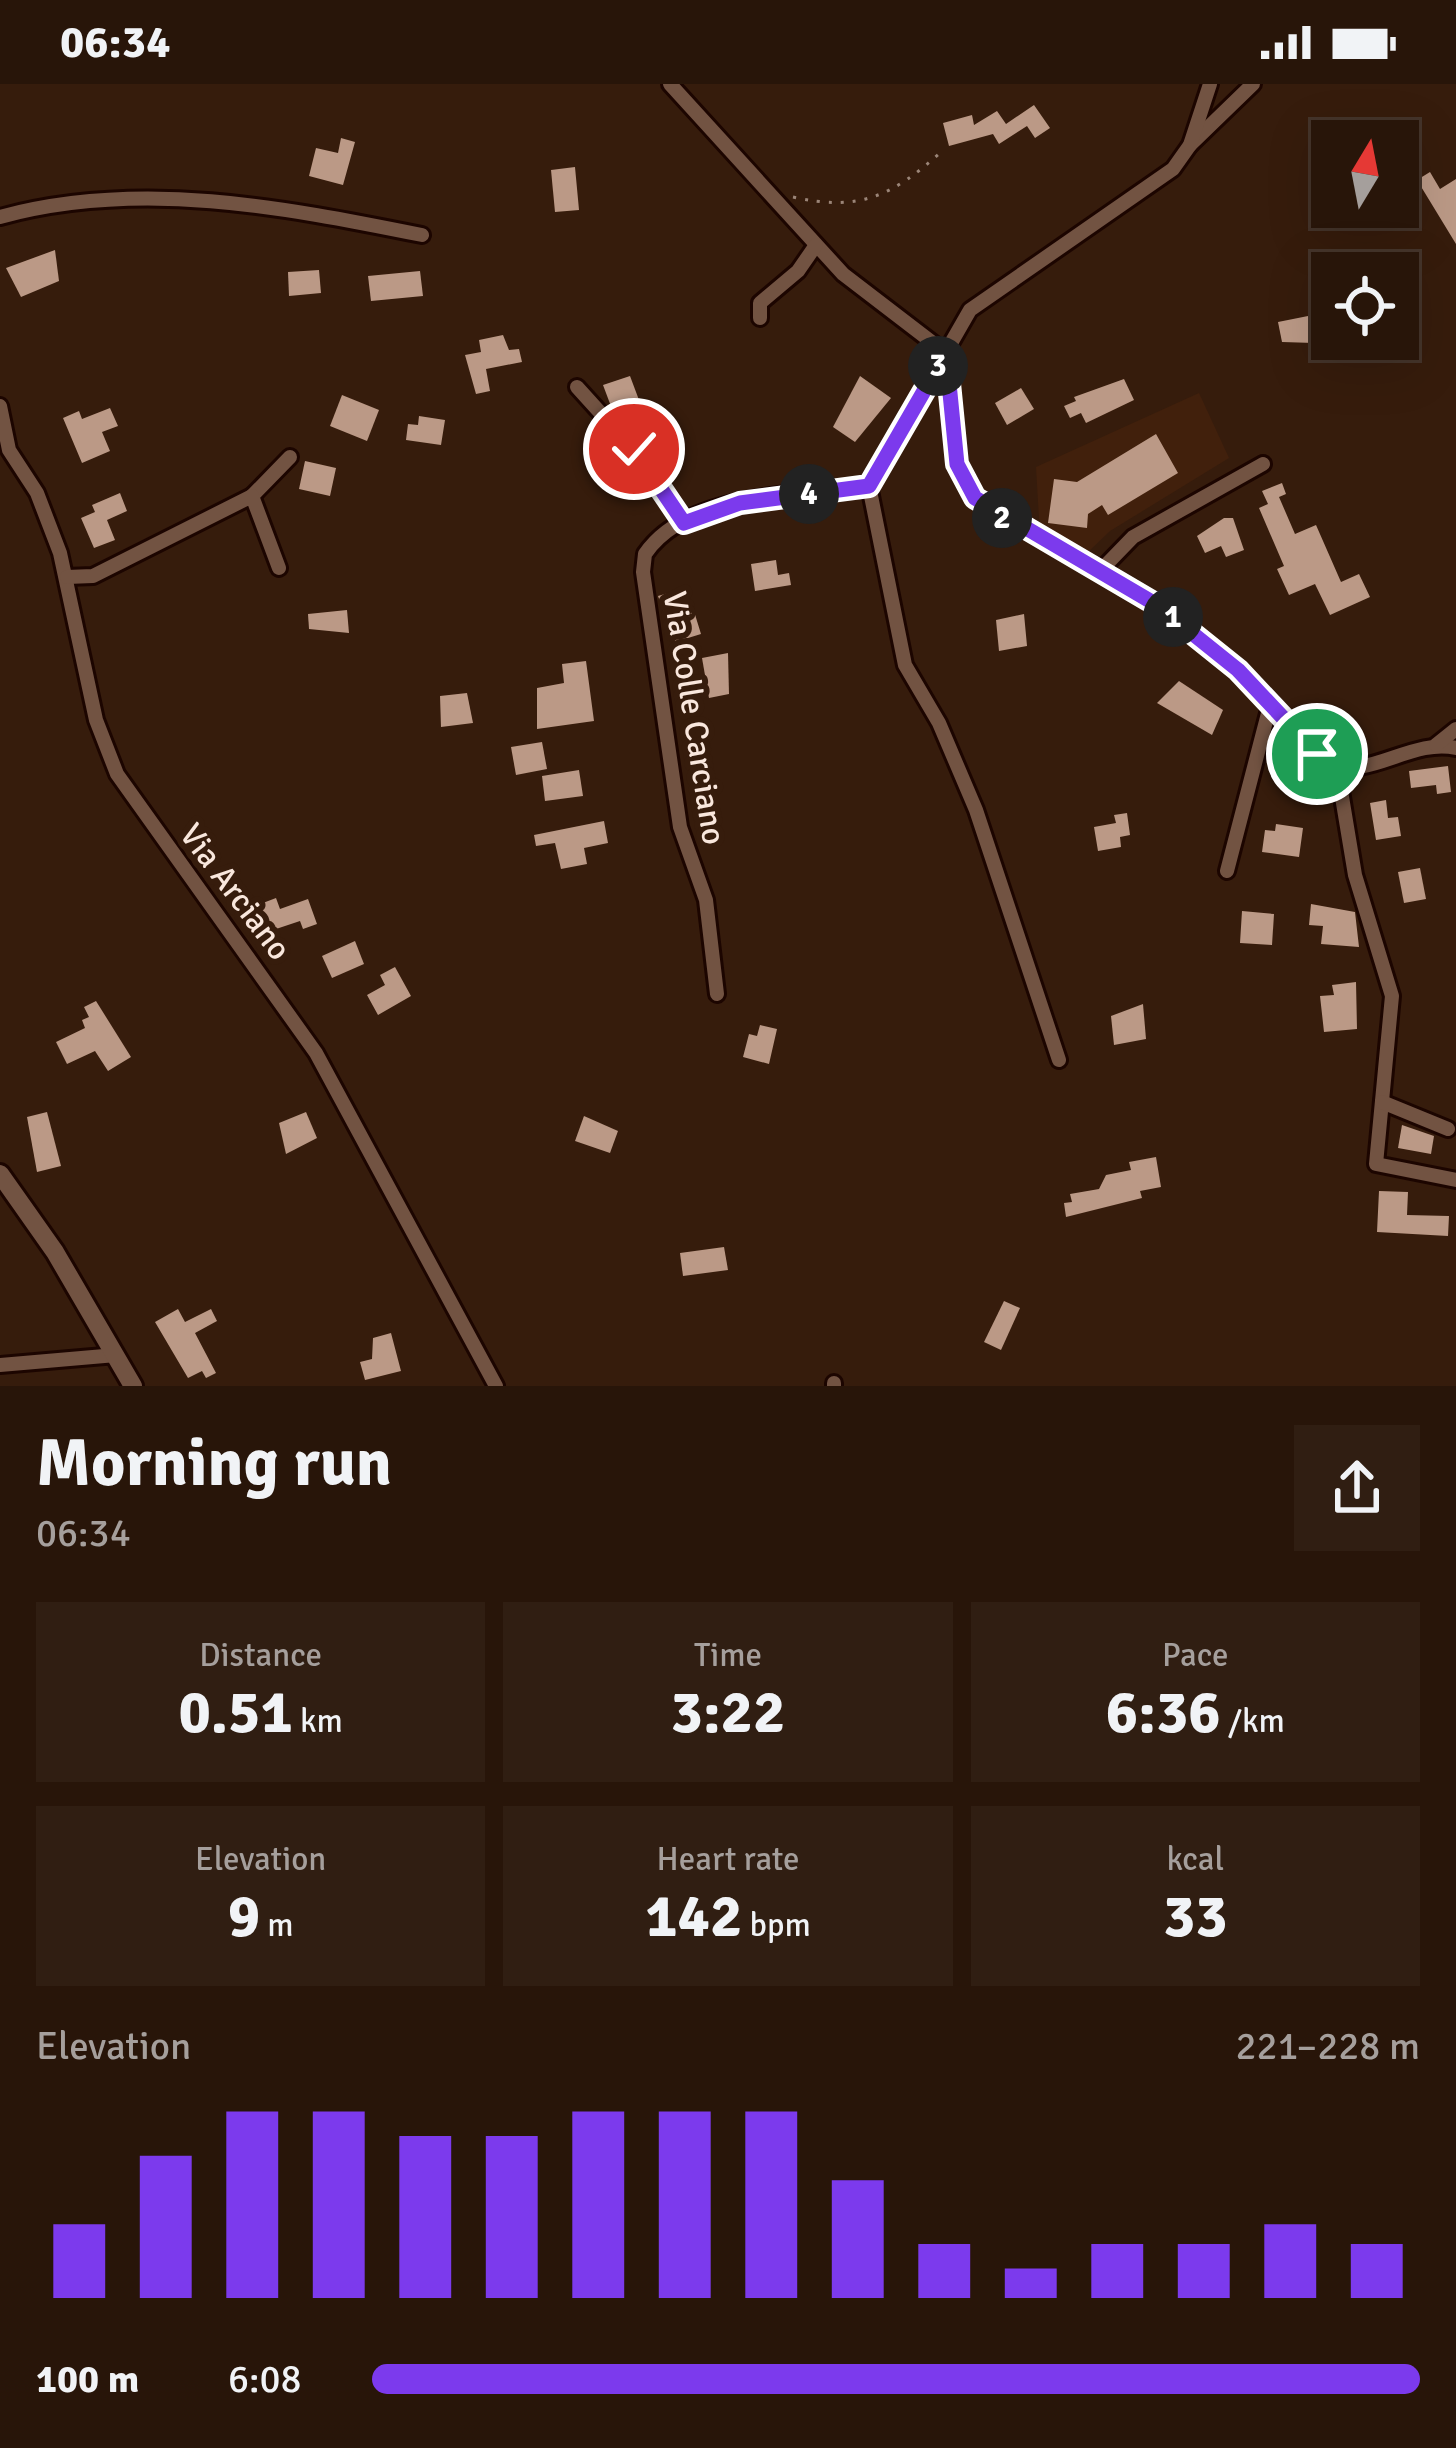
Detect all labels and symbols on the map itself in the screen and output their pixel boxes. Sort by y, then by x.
north arrow [1311,120,1419,228]
pin: 3 [908,336,968,396]
pin [583,398,685,500]
pin: 4 [779,464,839,524]
pin: 2 [972,488,1032,548]
pin: 1 [1143,587,1203,647]
street label: Via Colle Carciano [654,588,734,848]
pin [1266,703,1368,805]
street label: Via Arciano [170,816,300,968]

